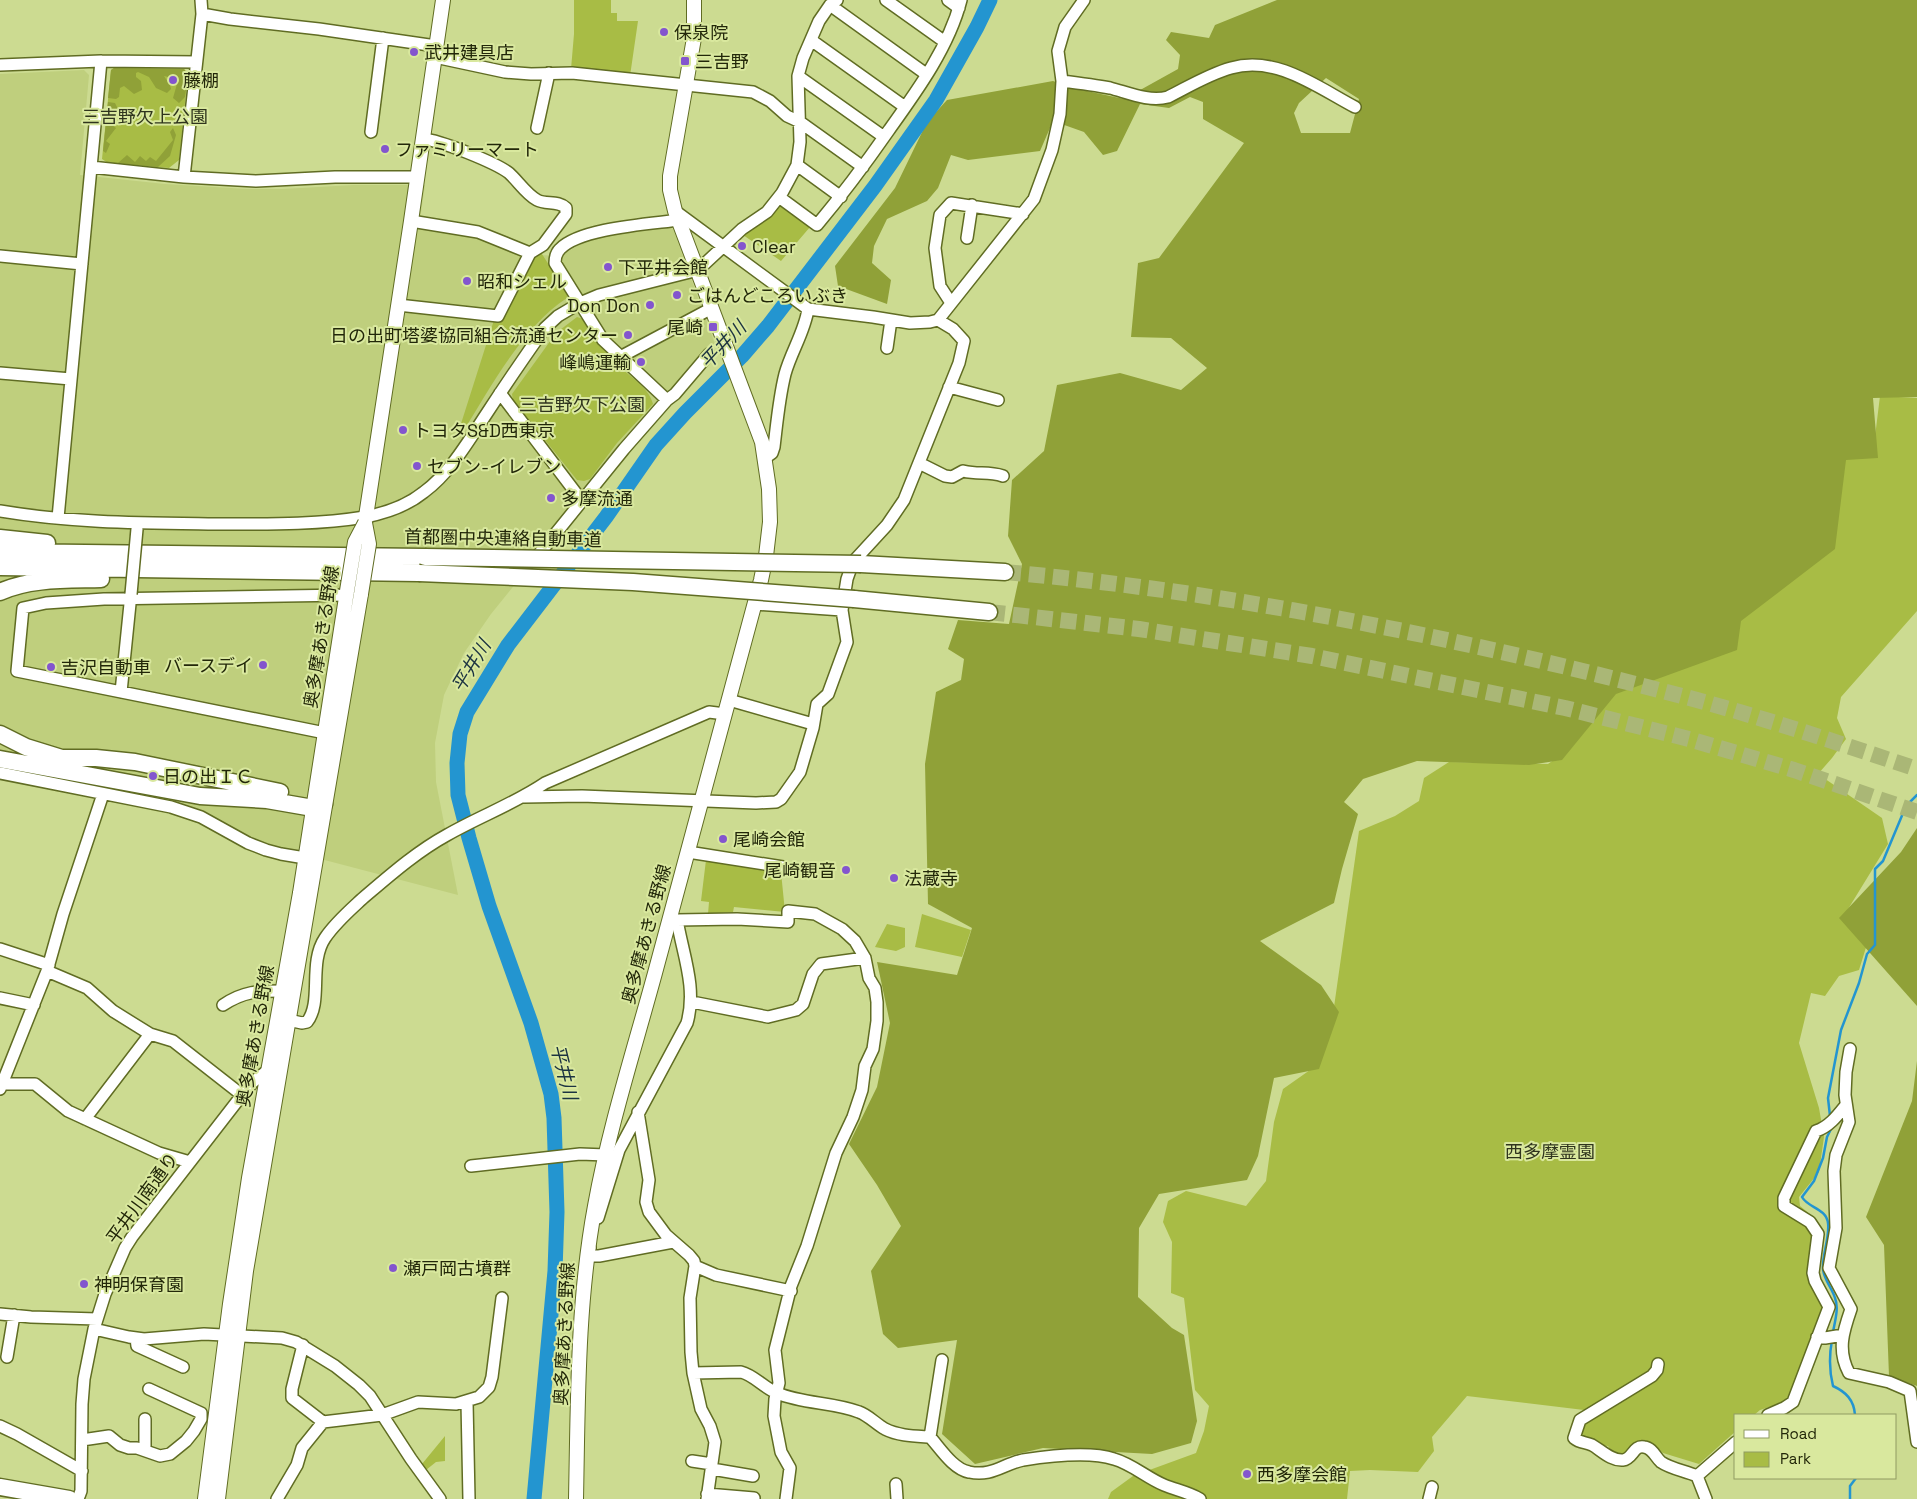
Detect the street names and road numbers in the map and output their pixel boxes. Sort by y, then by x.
street label: 首都圏中央連絡自動車道 [404,525,602,551]
street label: 奥多摩あきる野線 [298,564,344,710]
street label: 奥多摩あきる野線 [616,862,676,1006]
street label: 奥多摩あきる野線 [231,963,279,1109]
street label: 平井川南通り [101,1148,183,1248]
street label: 奥多摩あきる野線 [549,1262,579,1406]

